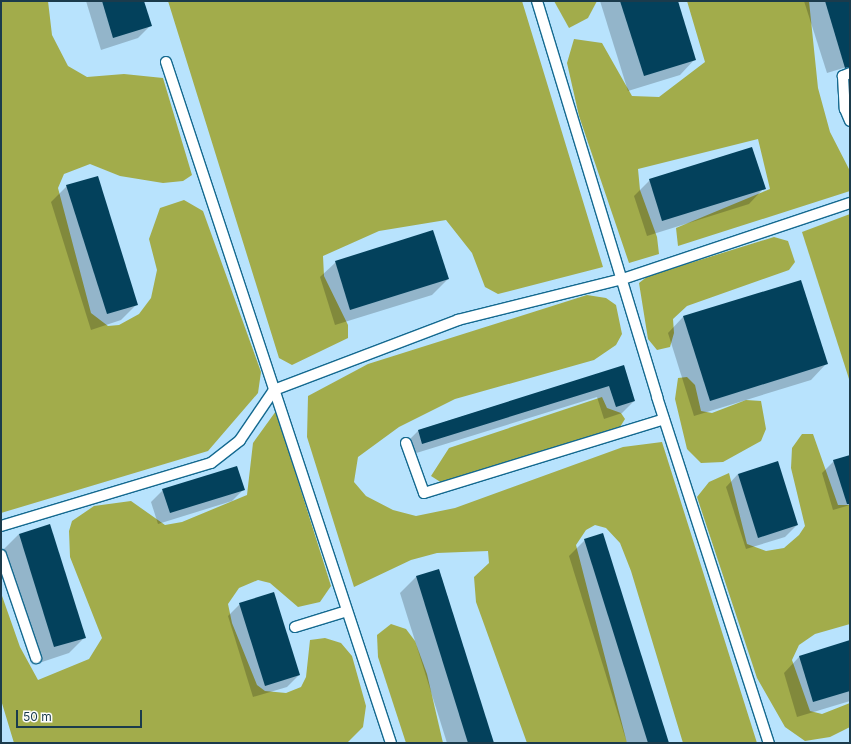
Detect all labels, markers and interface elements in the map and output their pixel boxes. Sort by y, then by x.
scale bar [18,702,144,728]
text: 50 m [23,709,52,724]

